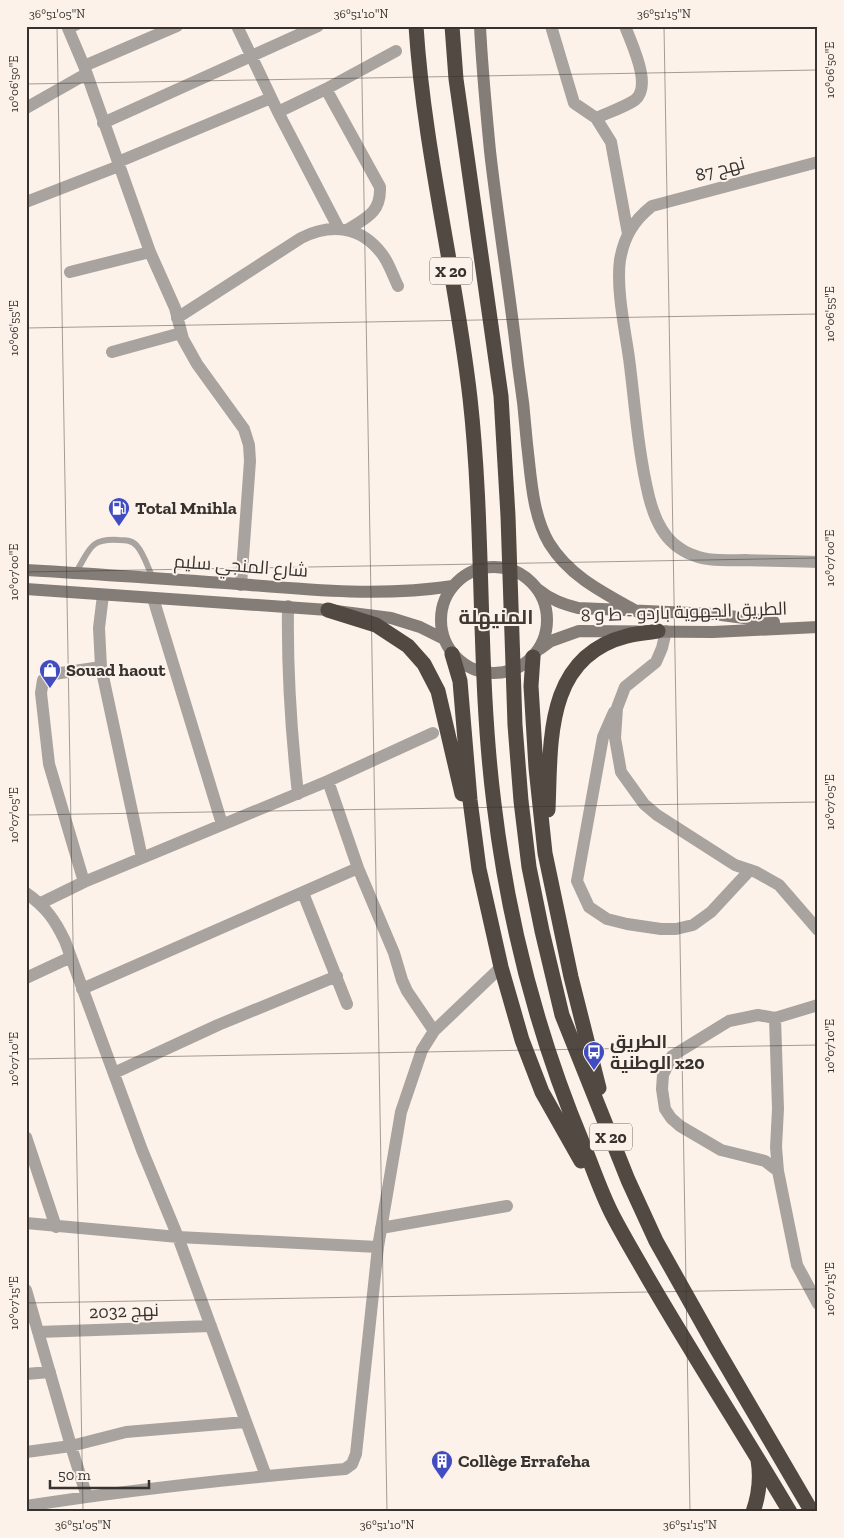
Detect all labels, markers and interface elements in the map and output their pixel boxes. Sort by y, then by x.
text: 36°51'05"N [29,7,85,21]
text: 36°51'10"N [334,7,388,21]
text: 36°51'15"N [637,7,691,21]
text: 10°06'50"E [823,42,837,98]
text: 10°06'50"E [7,56,21,112]
street label: نهج 87 [693,152,747,187]
road number: X 20 [430,258,472,284]
text: 10°06'55"E [823,286,837,342]
text: 10°06'55"E [7,300,21,356]
fuel station icon: Total Mnihla [107,496,131,527]
place label: Total Mnihla [135,497,237,519]
text: 10°07'00"E [823,530,837,586]
text: 10°07'00"E [7,544,21,600]
street label: شارع المنجي سليم [173,550,309,585]
street label: الطريق الجهوية باردو - ط و 8 [580,597,788,628]
district label: المنيهلة [459,605,533,630]
shop icon: Souad haout [38,658,62,689]
place label: Souad haout [66,659,166,681]
text: 10°07'05"E [823,774,837,830]
text: 10°07'05"E [7,787,21,843]
text: 10°07'10"E [823,1019,837,1073]
place label: الطريق الوطنية x20 [610,1031,705,1074]
text: 10°07'10"E [7,1032,21,1086]
bus stop icon: الطريق الوطنية x20 [582,1040,606,1071]
road number: X 20 [590,1124,632,1150]
text: 10°07'15"E [823,1262,837,1316]
text: 10°07'15"E [7,1276,21,1330]
street label: نهج 2032 [89,1299,159,1324]
building icon: Collège Errafeha [430,1449,454,1480]
place label: Collège Errafeha [458,1450,590,1472]
scale bar [50,1458,149,1490]
text: 50 m [58,1466,91,1484]
text: 36°51'05"N [55,1518,111,1532]
text: 36°51'10"N [360,1518,414,1532]
text: 36°51'15"N [663,1518,717,1532]

